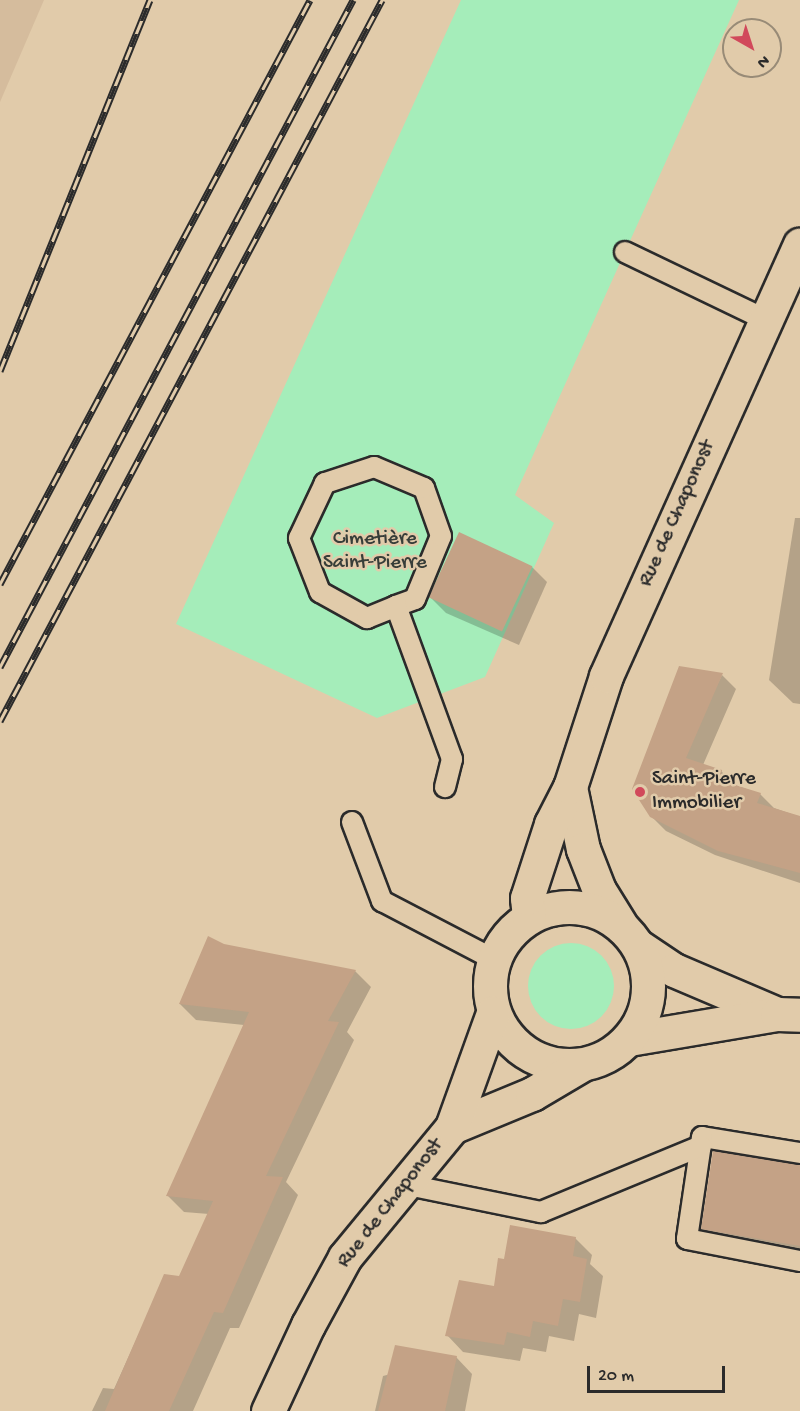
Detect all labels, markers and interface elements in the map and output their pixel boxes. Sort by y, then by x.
north arrow [722,18,782,78]
text: N [752,50,772,71]
street label: Rue de Chaponost [634,437,722,591]
park label: Cimetière Saint-Pierre [323,527,427,577]
place label: Saint-Pierre Immobilier [652,767,756,817]
marker: Saint-Pierre Immobilier [633,785,647,799]
street label: Rue de Chaponost [333,1134,449,1274]
scale bar [590,1354,728,1392]
text: 20 m [598,1366,634,1387]

